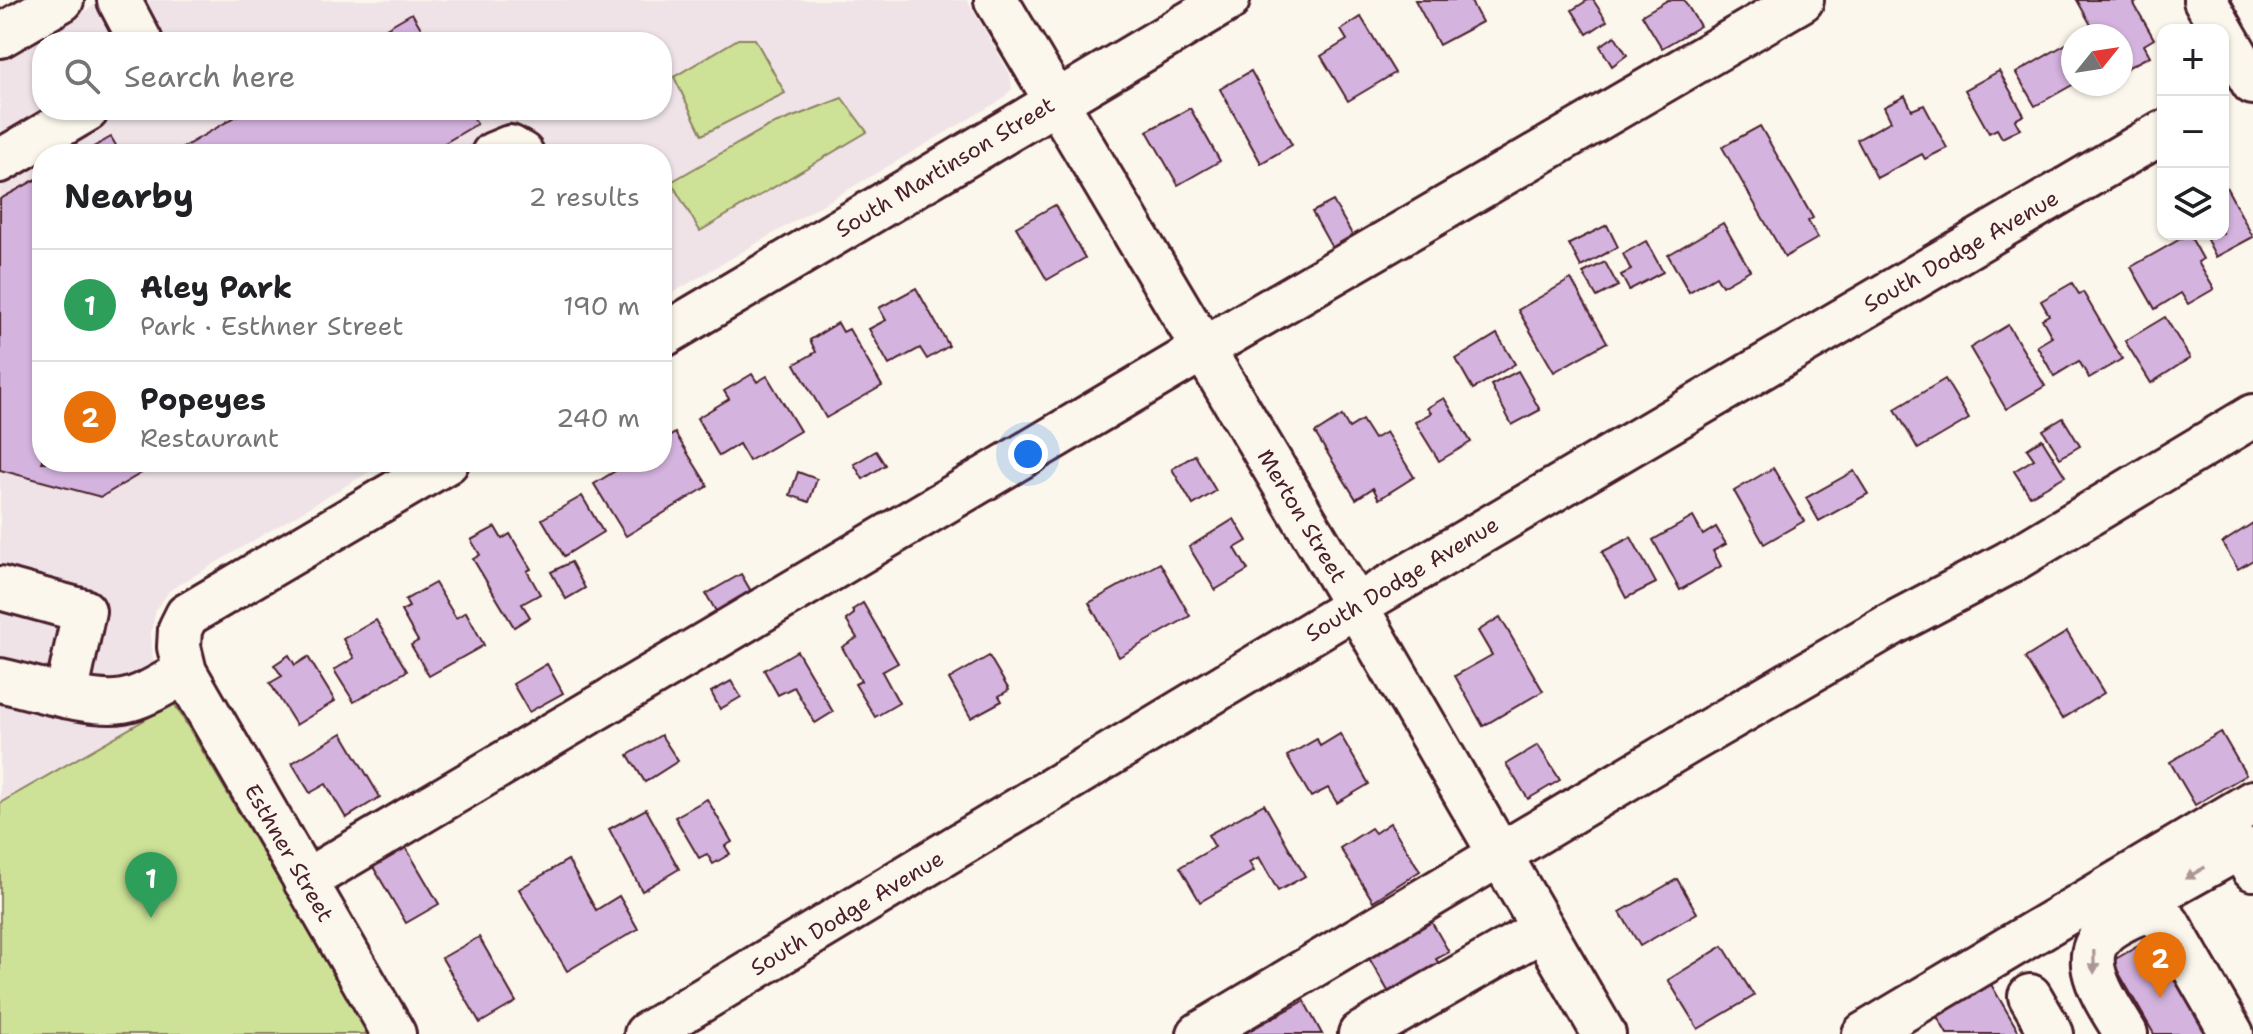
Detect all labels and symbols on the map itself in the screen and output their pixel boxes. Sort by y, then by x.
north arrow [2061,24,2133,96]
street label: South Martinson Street [830,90,1060,244]
street label: South Dodge Avenue [1858,183,2064,319]
your location [1008,434,1048,474]
street label: Merton Street [1251,444,1353,588]
street label: South Dodge Avenue [1300,510,1504,648]
street label: Esthner Street [238,779,340,927]
street label: South Dodge Avenue [745,844,949,982]
pin: 1 [125,852,177,918]
one-way arrow [2184,866,2206,880]
pin: 2 [2134,932,2186,998]
one-way arrow [2087,950,2100,975]

